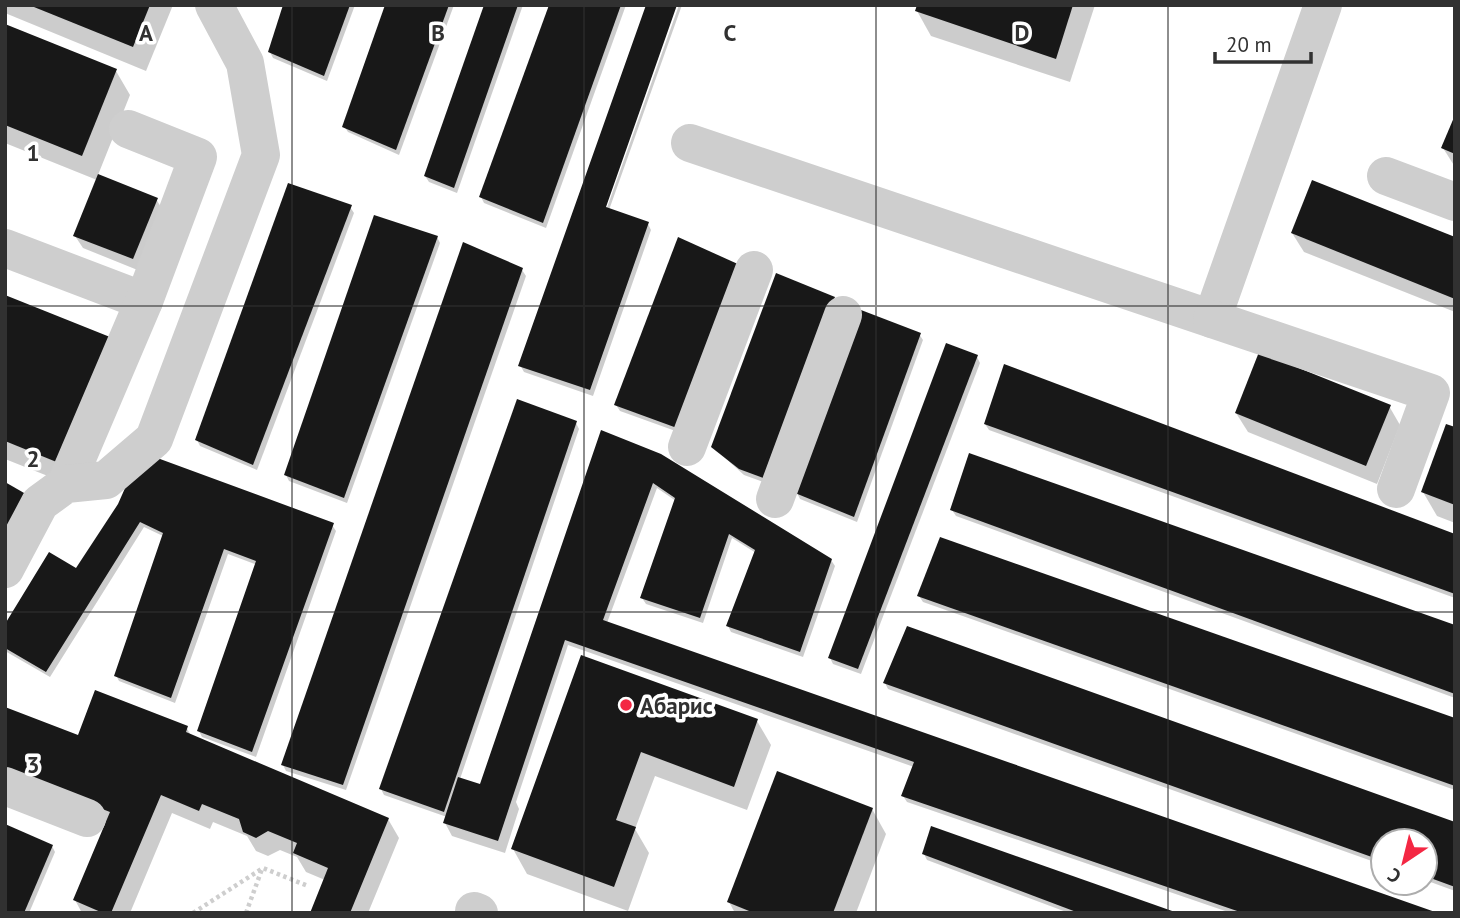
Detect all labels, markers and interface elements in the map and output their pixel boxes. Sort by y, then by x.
text: A [139,18,153,47]
text: B [431,18,445,47]
text: C [724,18,737,47]
text: D [1015,18,1029,47]
scale bar [1215,21,1311,65]
text: 20 m [1226,31,1272,58]
text: 1 [26,138,40,167]
text: 2 [26,444,40,473]
place label: Абарис [640,691,713,720]
marker: Абарис [618,697,634,713]
text: 3 [26,750,40,779]
north arrow [1369,827,1439,897]
text: С [1383,863,1405,889]

